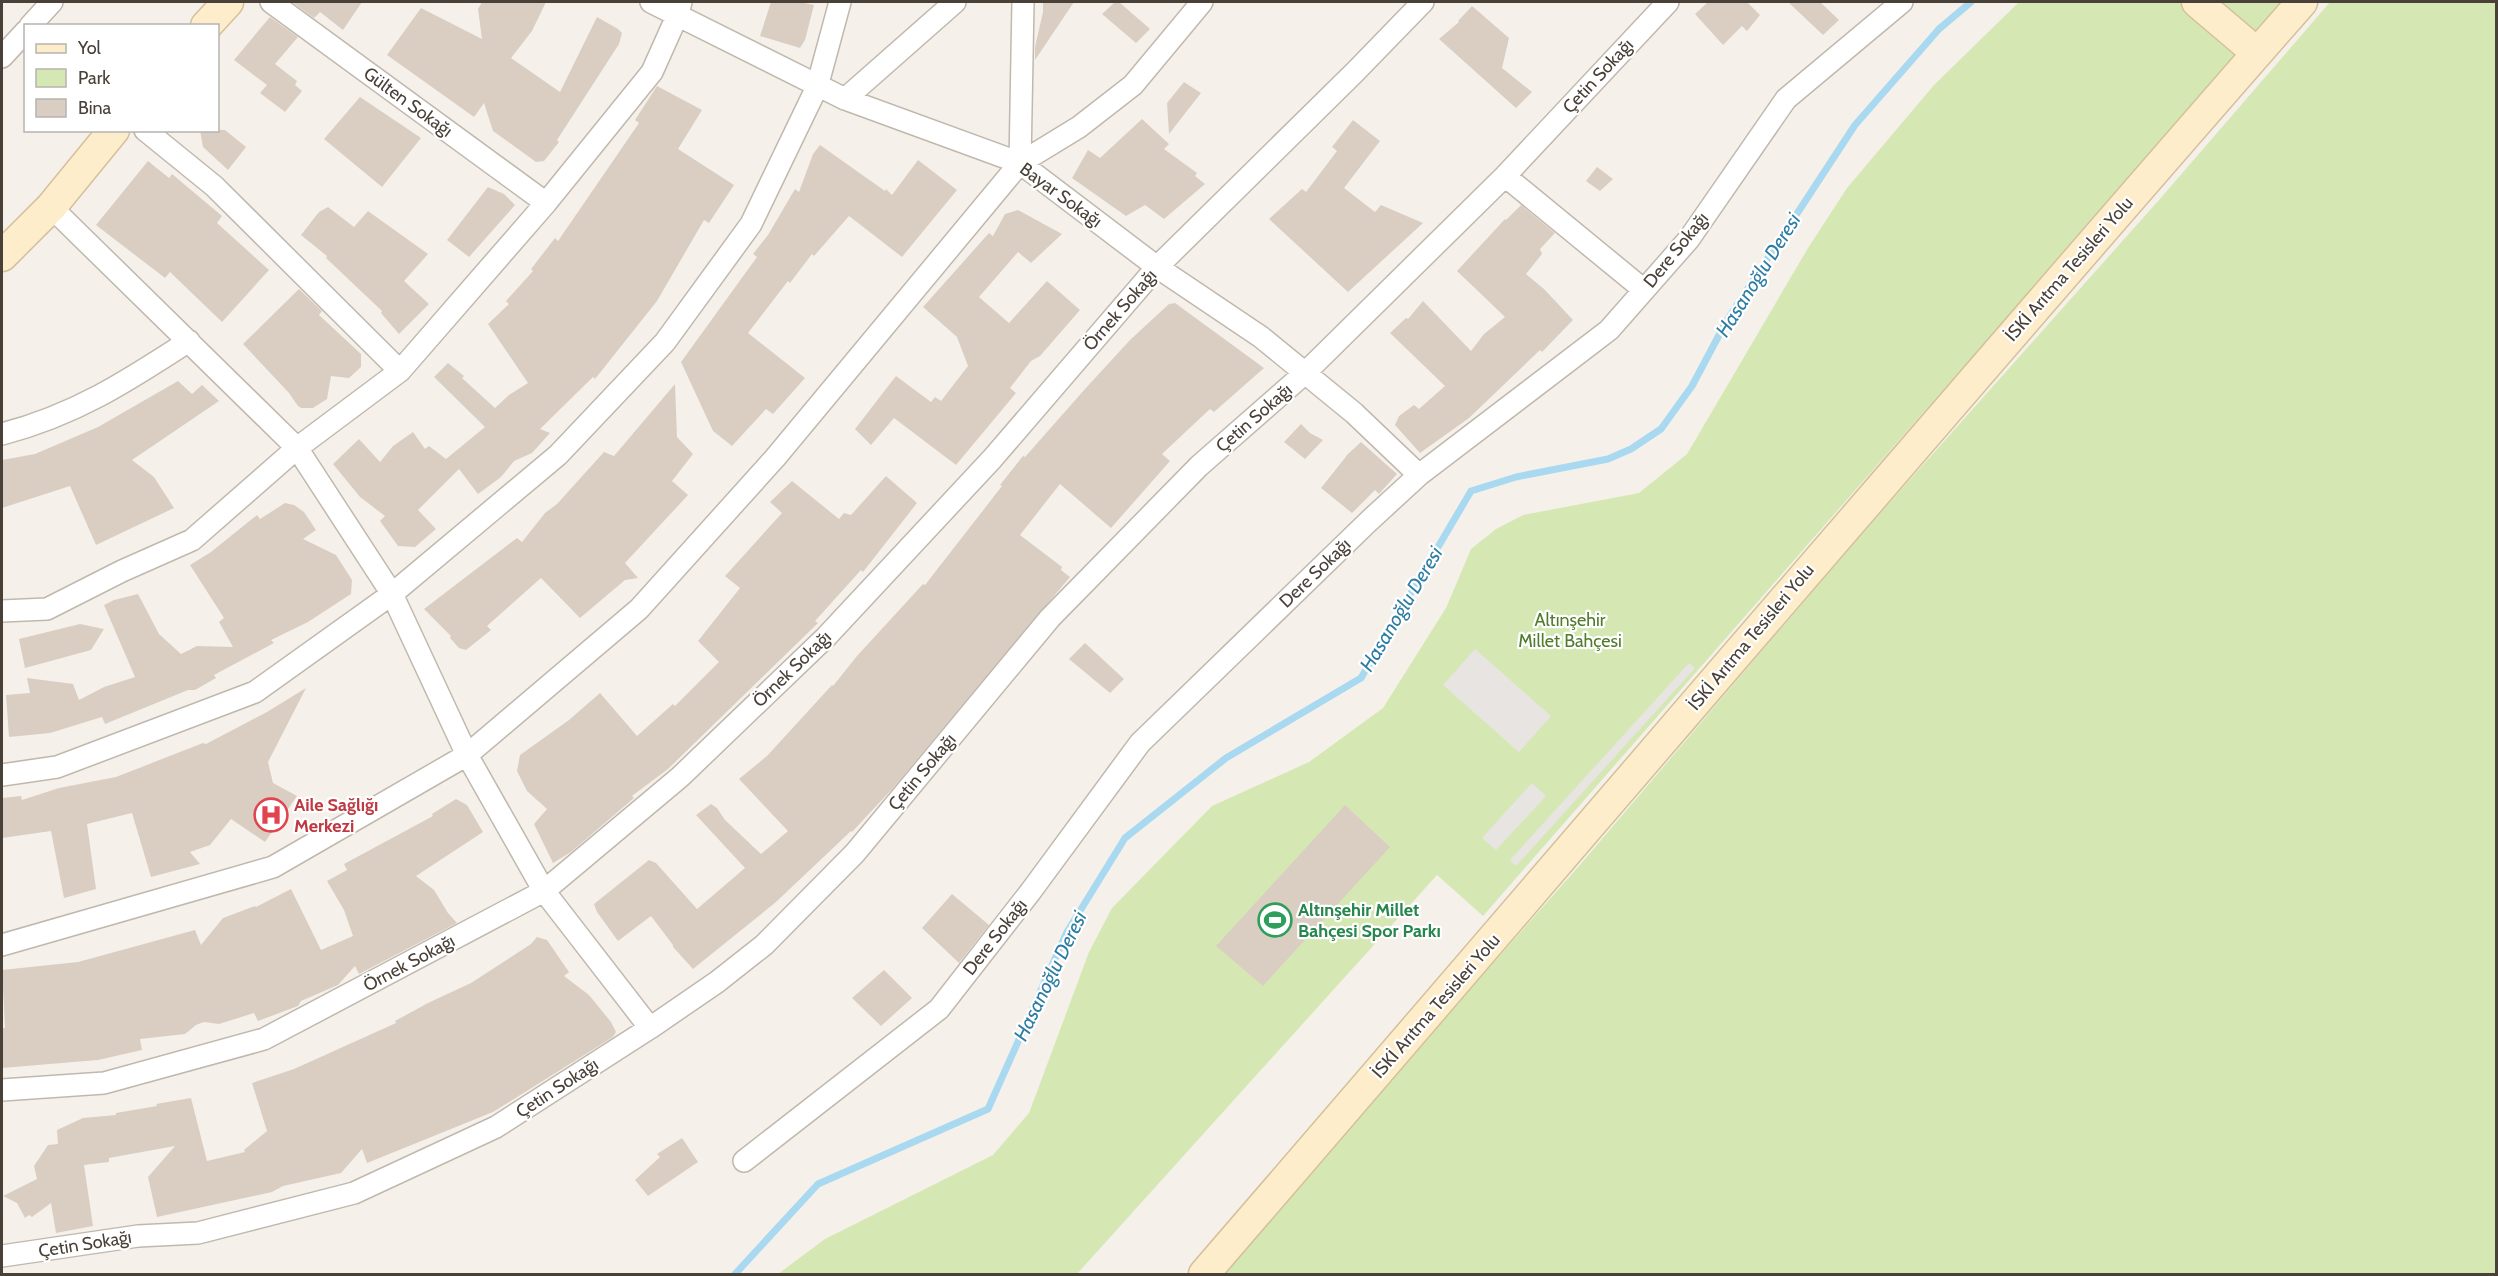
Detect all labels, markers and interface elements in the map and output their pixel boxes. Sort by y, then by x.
legend [24,24,219,132]
street label: Çetin Sokağı [1558,34,1638,118]
text: Yol [77,37,102,59]
street label: Gülten Sokağı [359,62,457,142]
text: Park [78,67,111,89]
text: Bina [78,97,112,119]
street label: Bayar Sokağı [1016,158,1106,232]
street label: İSKİ Arıtma Tesisleri Yolu [2000,192,2138,346]
street label: Dere Sokağı [1639,208,1713,292]
water label: Hasanoğlu Deresi [1710,208,1806,341]
street label: Örnek Sokağı [1079,265,1161,355]
street label: Çetin Sokağı [1211,379,1297,457]
street label: Dere Sokağı [1275,534,1355,612]
water label: Hasanoğlu Deresi [1354,542,1448,676]
street label: İSKİ Arıtma Tesisleri Yolu [1683,559,1819,715]
park label: Altınşehir Millet Bahçesi [1518,609,1622,652]
street label: Örnek Sokağı [748,626,836,712]
street label: Çetin Sokağı [883,729,961,815]
place label: Aile Sağlığı Merkezi [294,794,378,837]
hospital icon: Aile Sağlığı Merkezi [253,797,289,833]
street label: Dere Sokağı [958,894,1032,980]
place label: Altınşehir Millet Bahçesi Spor Parkı [1298,899,1441,942]
sports icon: Altınşehir Millet Bahçesi Spor Parkı [1257,902,1293,938]
water label: Hasanoğlu Deresi [1008,907,1092,1045]
street label: İSKİ Arıtma Tesisleri Yolu [1367,929,1505,1083]
street label: Örnek Sokağı [359,930,459,996]
street label: Çetin Sokağı [512,1053,602,1123]
street label: Çetin Sokağı [37,1226,133,1262]

